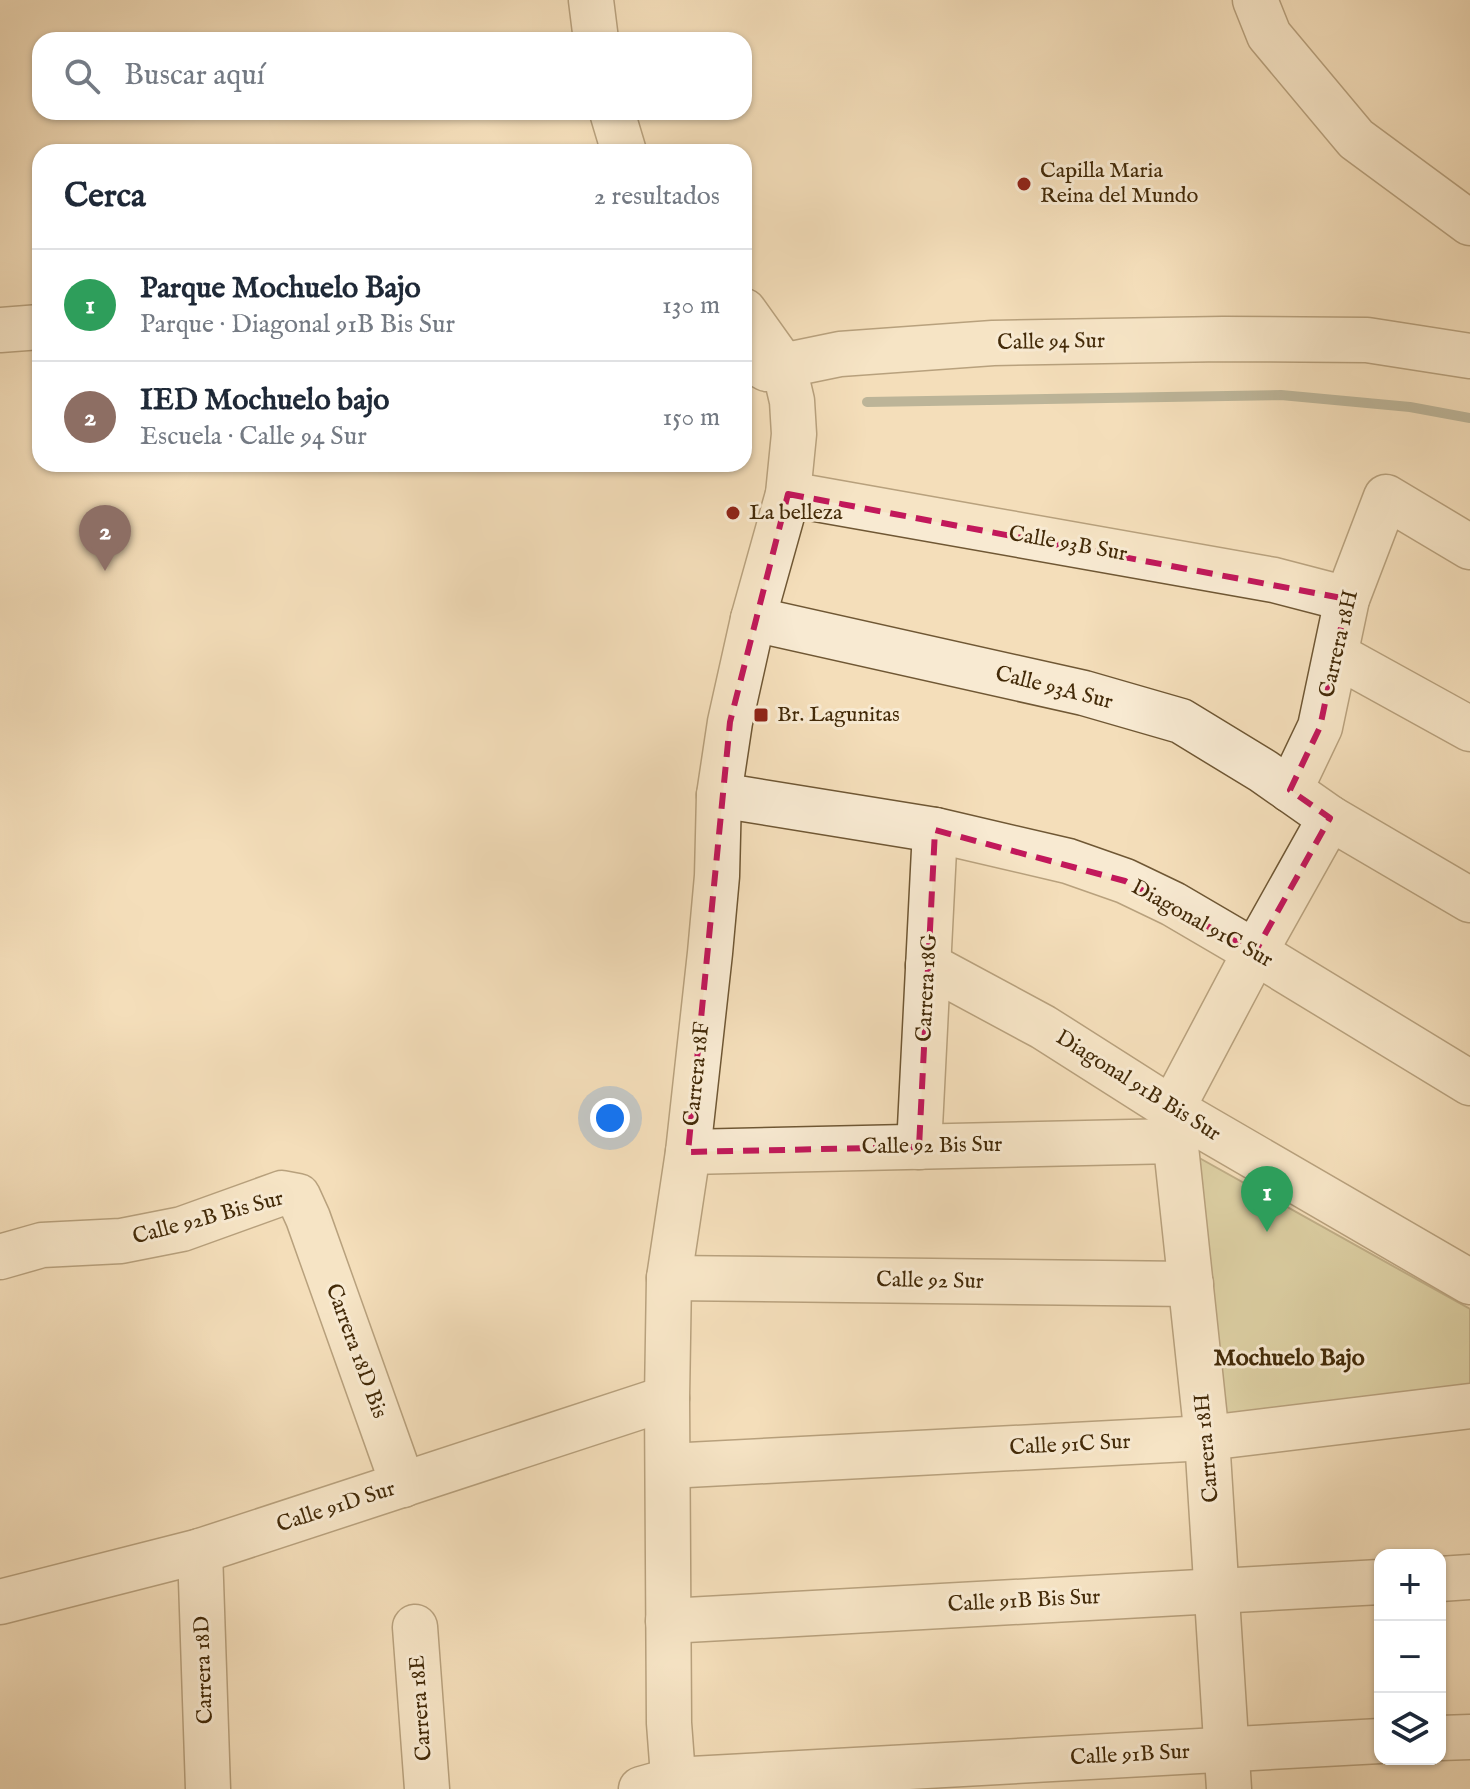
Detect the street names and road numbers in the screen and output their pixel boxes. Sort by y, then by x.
street label: Calle 94 Sur [997,327,1105,357]
street label: Calle 93B Sur [1006,520,1130,568]
street label: Carrera 18H [1313,587,1365,701]
street label: Calle 93A Sur [992,660,1116,716]
street label: Diagonal 91C Sur [1126,874,1278,974]
street label: Carrera 18G [910,933,944,1043]
street label: Carrera 18F [678,1020,716,1128]
street label: Diagonal 91B Bis Sur [1050,1024,1226,1148]
street label: Calle 92 Bis Sur [861,1131,1003,1161]
street label: Calle 92B Bis Sur [129,1184,287,1252]
street label: Calle 92 Sur [876,1266,984,1296]
street label: Carrera 18D Bis [319,1280,393,1422]
street label: Carrera 18H [1188,1392,1226,1504]
street label: Calle 91C Sur [1009,1428,1131,1462]
street label: Calle 91D Sur [273,1475,399,1539]
street label: Calle 91B Bis Sur [947,1583,1101,1619]
street label: Carrera 18D [188,1615,220,1725]
street label: Carrera 18E [403,1654,439,1762]
street label: Calle 91B Sur [1069,1738,1191,1772]

